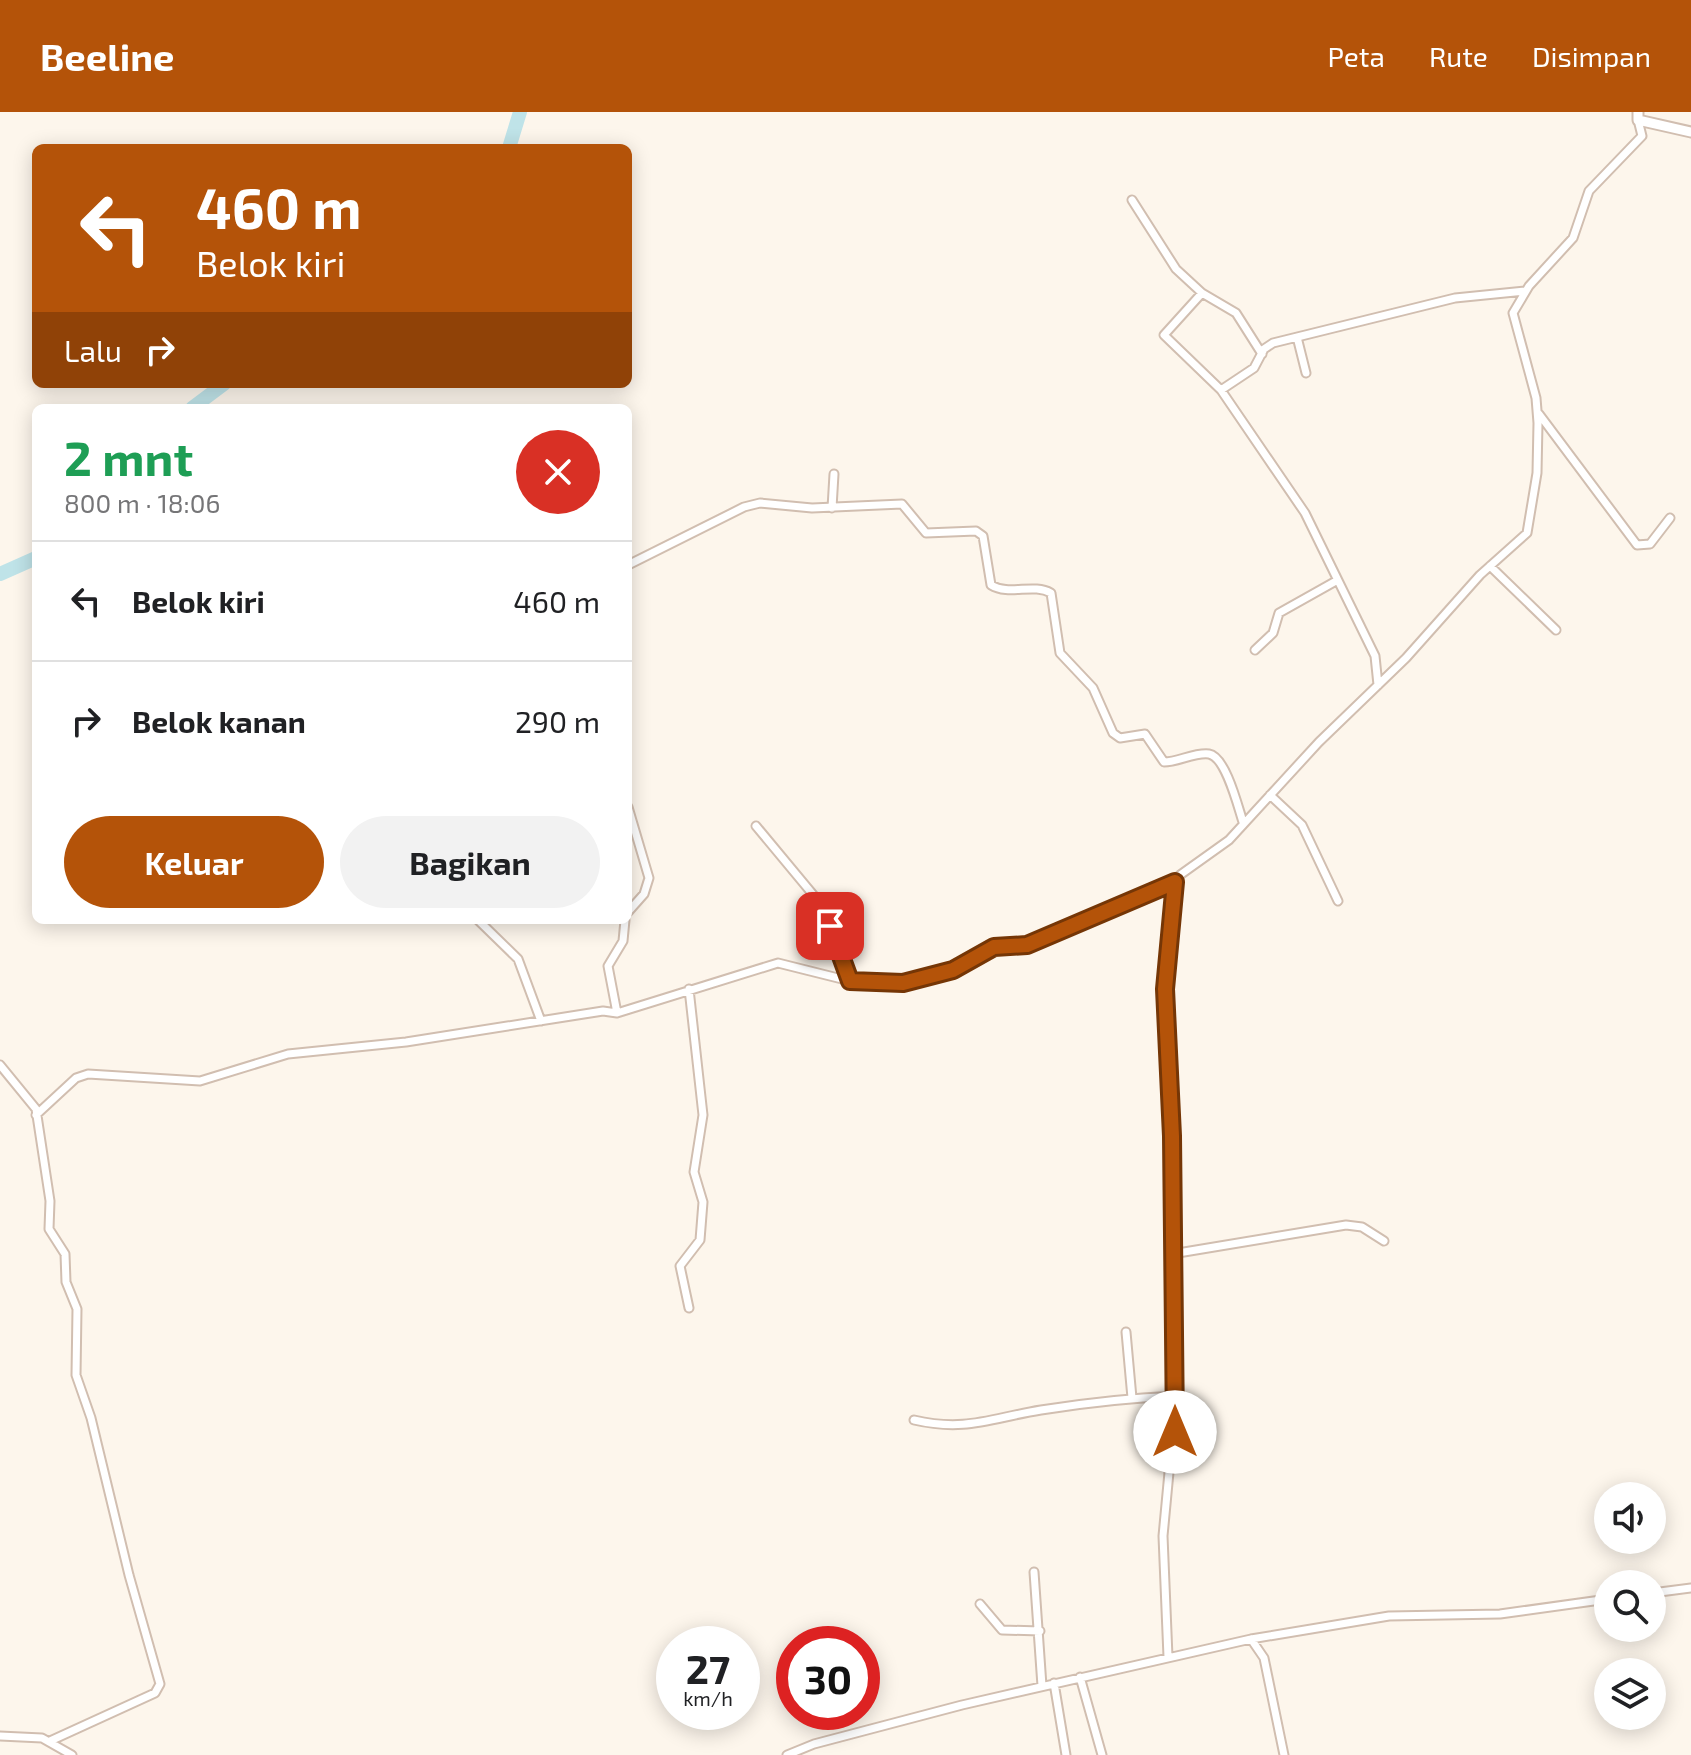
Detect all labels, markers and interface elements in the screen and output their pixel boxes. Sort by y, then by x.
text: Beeline [40,33,174,79]
text: Peta [1327,39,1385,73]
text: Rute [1429,39,1488,73]
text: Disimpan [1532,39,1651,73]
text: 460 m [196,173,361,240]
icon: left [64,176,168,280]
text: Belok kiri [196,241,345,284]
icon: right [138,328,182,372]
text: Lalu [64,332,122,368]
text: 2 mnt [64,428,193,486]
button: close [516,430,600,514]
text: 800 m · 18:06 [64,487,220,518]
icon: left [64,579,108,623]
text: Belok kiri [132,583,265,619]
text: 460 m [513,583,600,619]
icon: right [64,699,108,743]
text: Belok kanan [132,703,306,739]
text: 290 m [515,703,600,739]
button: Keluar [64,816,324,908]
button: Bagikan [340,816,600,908]
pin [796,892,864,960]
icon: arrive [808,904,852,948]
position arrow [1133,1390,1217,1474]
map controls [1594,1482,1666,1730]
button: sound [1594,1482,1666,1554]
button: search [1594,1570,1666,1642]
speed limit sign: 30 [776,1626,880,1730]
text: 27 [686,1644,730,1692]
button: layers [1594,1658,1666,1730]
text: km/h [683,1686,733,1710]

